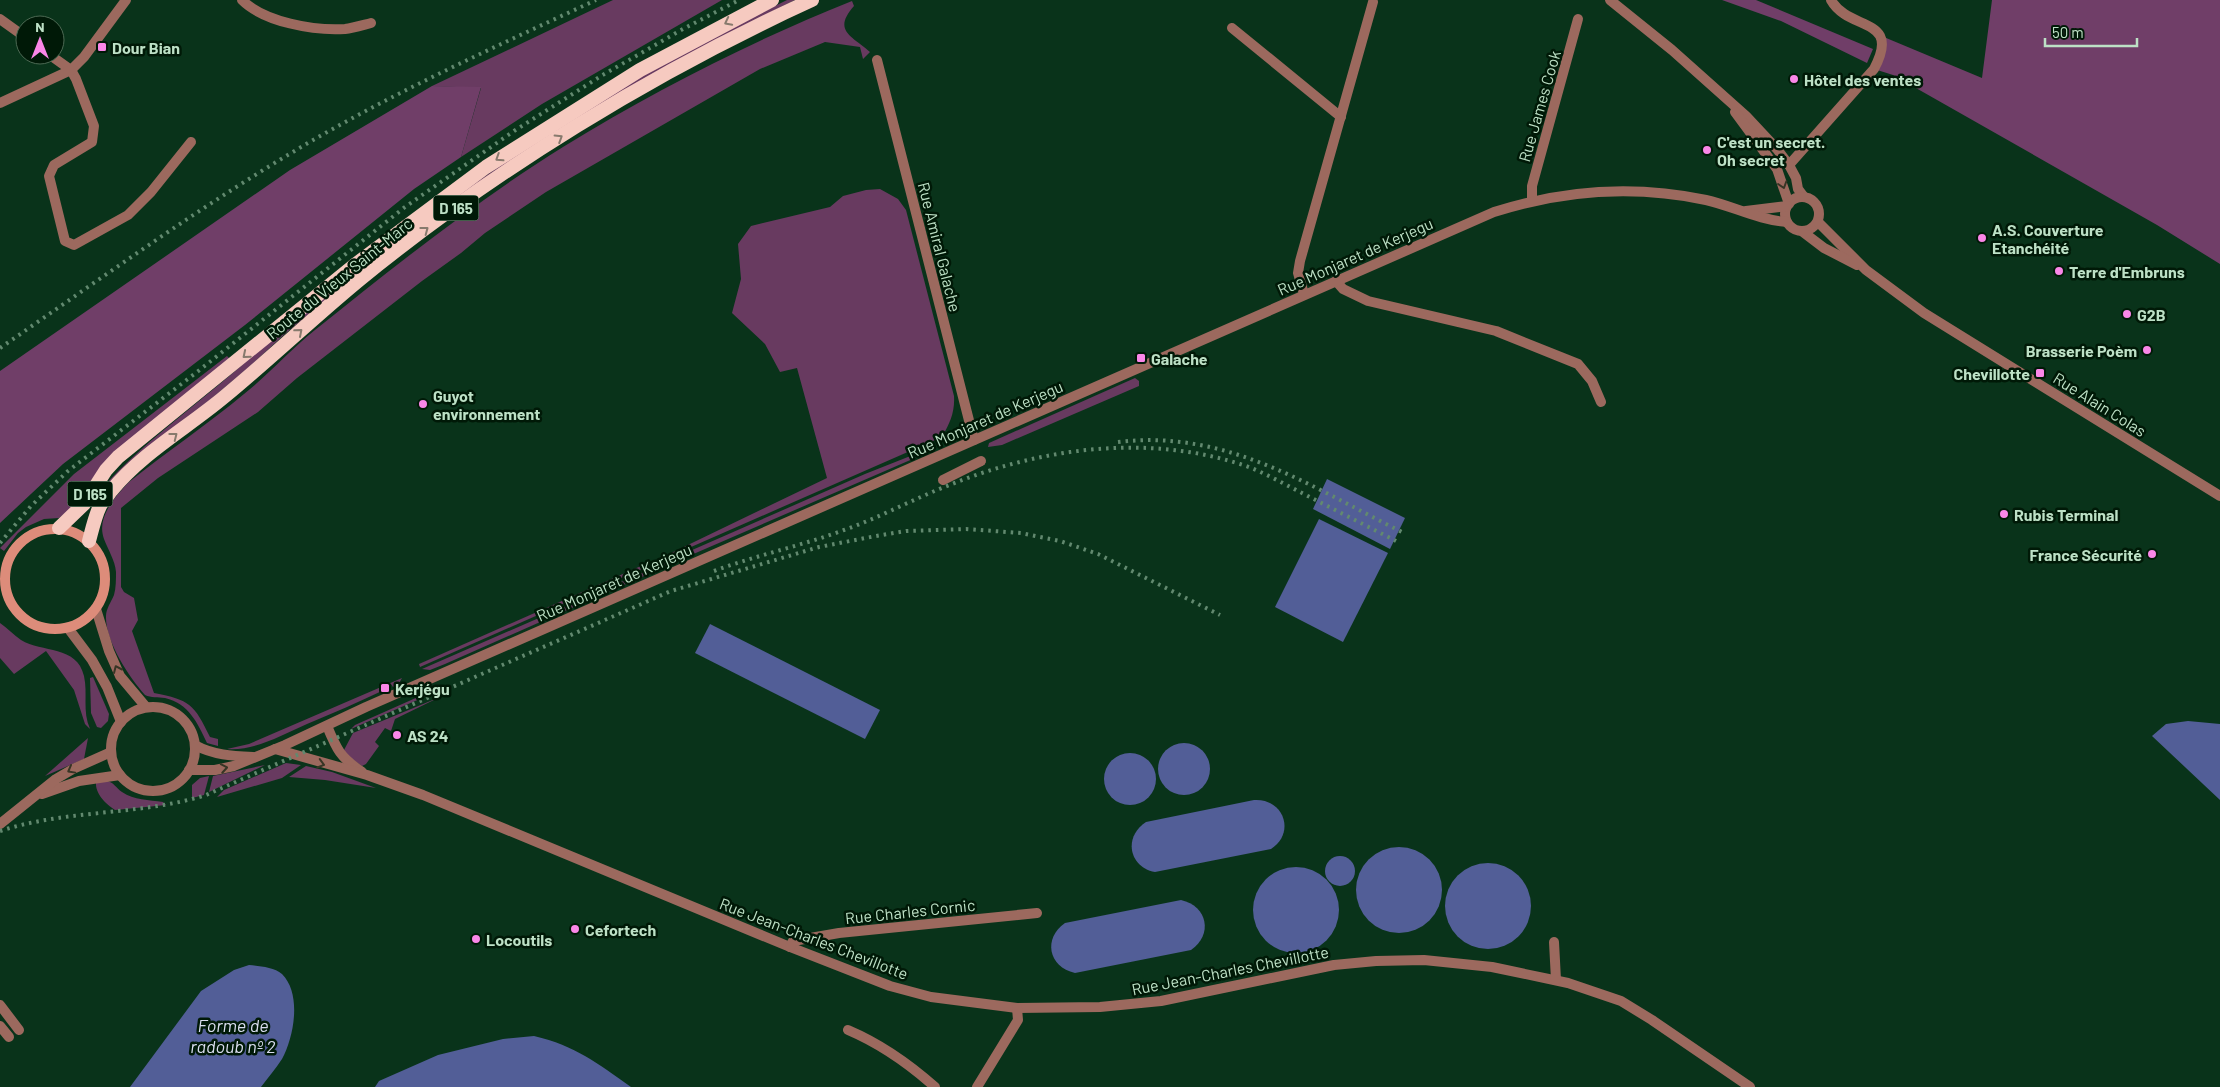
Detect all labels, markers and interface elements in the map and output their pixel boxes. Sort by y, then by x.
north arrow [15,15,65,65]
scale bar [2045,15,2138,47]
one-way arrow [725,16,734,26]
text: N [35,18,45,35]
text: 50 m [2052,23,2084,41]
place label: Dour Bian [112,38,180,57]
marker: Dour Bian [96,41,108,53]
street label: Rue James Cook [1514,48,1564,164]
place label: Hôtel des ventes [1804,70,1921,89]
marker: Hôtel des ventes [1788,73,1800,85]
place label: C'est un secret. Oh secret [1717,132,1825,169]
one-way arrow [553,135,562,145]
marker: C'est un secret. Oh secret [1701,144,1713,156]
one-way arrow [495,152,504,162]
street label: Rue Amiral Galache [915,180,965,314]
one-way arrow [1777,180,1787,189]
road number: D 165 [434,196,478,220]
street label: Route du Vieux Saint-Marc [262,213,416,343]
street label: Rue Monjaret de Kerjegu [1274,213,1436,299]
place label: A.S. Couverture Etanchéité [1992,220,2104,257]
one-way arrow [419,228,428,236]
marker: A.S. Couverture Etanchéité [1976,232,1988,244]
place label: Terre d'Embruns [2069,262,2185,281]
marker: Terre d'Embruns [2053,265,2065,277]
place label: G2B [2137,305,2166,324]
marker: G2B [2121,308,2133,320]
one-way arrow [293,329,302,338]
place label: Brasserie Poèm [2026,341,2137,360]
marker: Brasserie Poèm [2141,344,2153,356]
one-way arrow [243,349,252,357]
place label: Galache [1151,349,1208,368]
marker: Galache [1135,352,1147,364]
place label: Chevillotte [1954,364,2030,383]
marker: Chevillotte [2034,367,2046,379]
street label: Rue Alain Colas [2050,368,2150,440]
street label: Rue Monjaret de Kerjegu [904,376,1066,462]
place label: Guyot environnement [433,386,540,423]
marker: Guyot environnement [417,398,429,410]
one-way arrow [168,434,177,442]
road number: D 165 [68,482,112,506]
place label: Rubis Terminal [2014,505,2118,524]
marker: Rubis Terminal [1998,508,2010,520]
street label: Rue Monjaret de Kerjegu [533,539,695,625]
place label: France Sécurité [2029,545,2142,564]
marker: France Sécurité [2146,548,2158,560]
one-way arrow [113,665,123,674]
place label: Kerjégu [395,679,450,698]
marker: Kerjégu [379,682,391,694]
place label: AS 24 [407,726,448,745]
marker: AS 24 [391,729,403,741]
one-way arrow [316,758,324,768]
one-way arrow [219,763,228,773]
one-way arrow [68,764,77,774]
street label: Rue Jean-Charles Chevillotte [717,893,911,983]
street label: Rue Charles Cornic [844,895,976,927]
place label: Cefortech [585,920,656,939]
marker: Cefortech [569,923,581,935]
place label: Locoutils [486,930,552,949]
marker: Locoutils [470,933,482,945]
street label: Rue Jean-Charles Chevillotte [1130,942,1330,998]
water label: Forme de radoub nº 2 [190,1014,276,1057]

